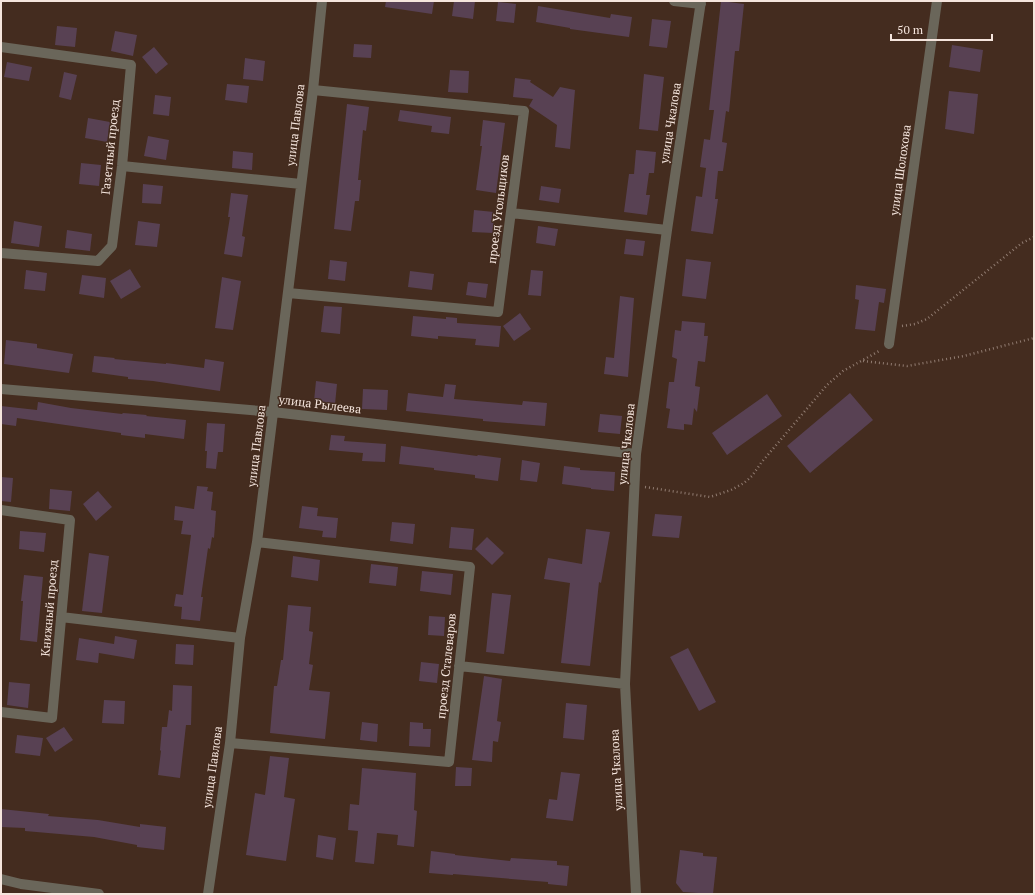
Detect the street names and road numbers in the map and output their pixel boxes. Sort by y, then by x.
street label: улица Чкалова [656,81,684,166]
street label: улица Павлова [282,83,307,168]
street label: Газетный проезд [98,99,122,195]
street label: улица Шолохова [886,124,914,217]
street label: проезд Угольщиков [484,153,512,265]
street label: улица Рылеева [277,391,362,417]
street label: улица Чкалова [614,403,638,486]
street label: улица Павлова [243,404,268,489]
street label: Книжный проезд [37,559,61,657]
street label: проезд Сталеваров [433,612,459,720]
street label: улица Павлова [199,725,225,810]
street label: улица Чкалова [606,729,626,812]

